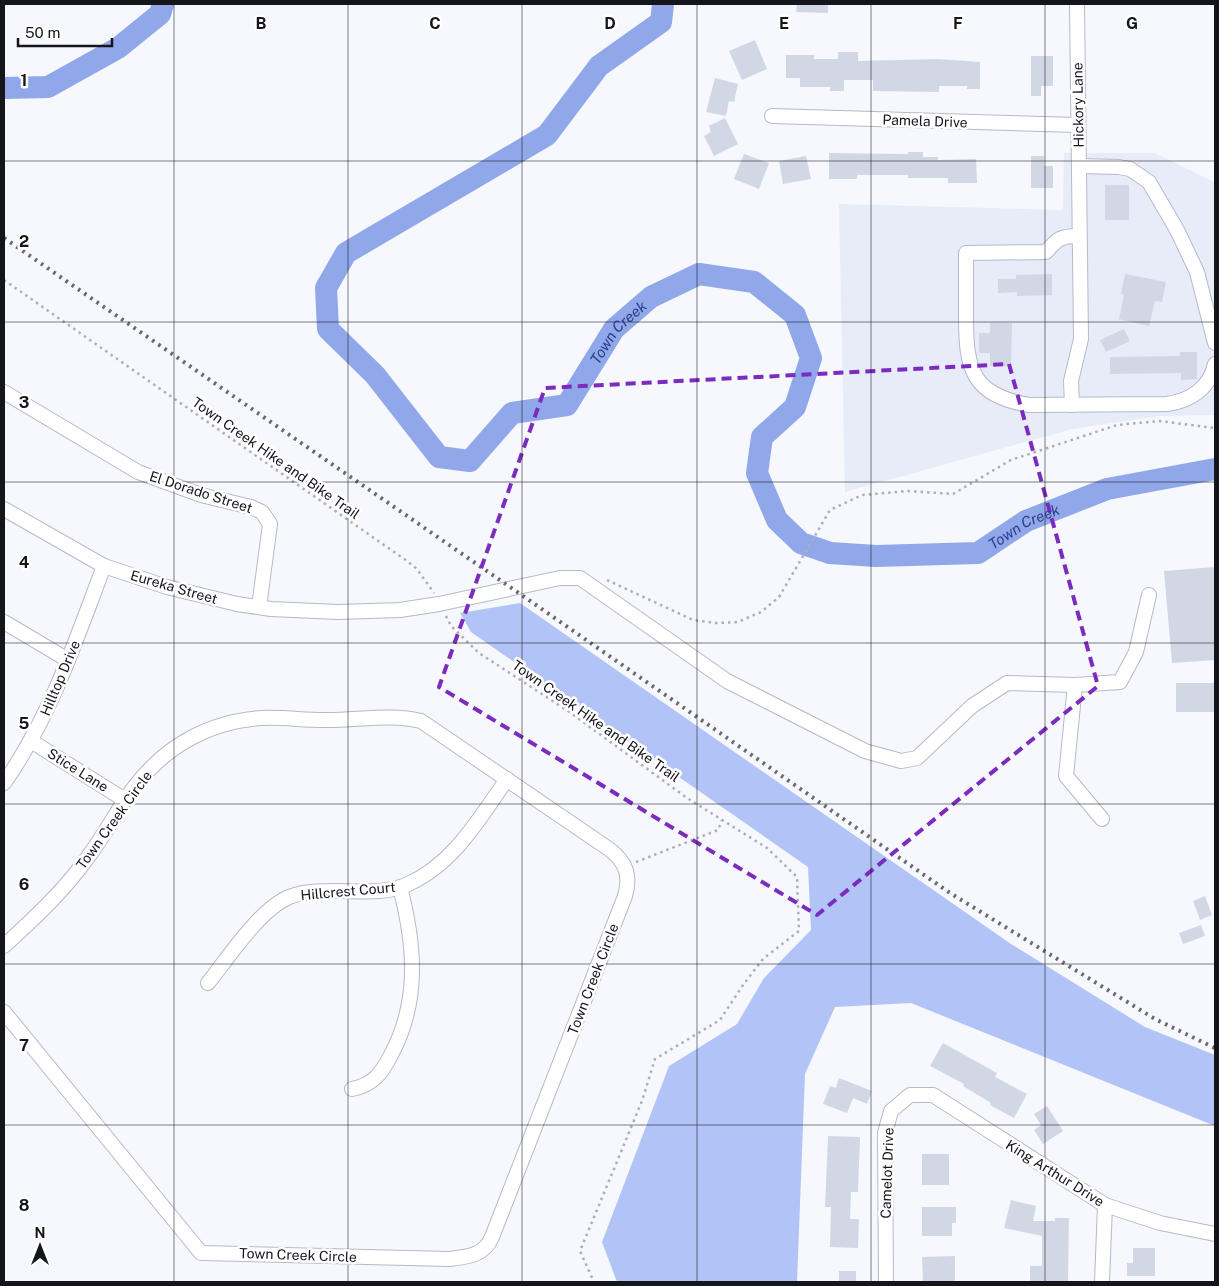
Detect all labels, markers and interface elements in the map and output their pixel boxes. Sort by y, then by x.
text: B [256,14,267,33]
text: C [429,14,441,33]
text: D [604,14,616,33]
text: E [779,14,789,33]
text: F [953,14,963,33]
text: G [1126,14,1138,33]
scale bar [18,15,111,47]
text: 50 m [25,24,60,41]
street label: Hickory Lane [1069,62,1087,148]
text: 1 [21,71,27,90]
street label: Pamela Drive [882,112,968,130]
text: 2 [19,232,29,251]
water label: Town Creek [586,296,650,367]
text: 3 [19,393,29,412]
street label: Town Creek Hike and Bike Trail [189,394,363,522]
street label: El Dorado Street [148,468,254,516]
water label: Town Creek [985,500,1063,552]
text: 4 [19,553,30,572]
street label: Eureka Street [129,567,219,607]
street label: Hilltop Drive [37,638,83,718]
street label: Town Creek Hike and Bike Trail [509,657,683,785]
text: 5 [19,714,30,733]
street label: Stice Lane [45,745,111,795]
street label: Town Creek Circle [73,768,155,872]
text: 6 [19,875,29,894]
street label: Hillcrest Court [300,879,396,903]
street label: Town Creek Circle [564,921,622,1037]
text: 7 [19,1036,29,1055]
street label: Camelot Drive [877,1127,897,1219]
street label: King Arthur Drive [1003,1136,1107,1210]
text: 8 [19,1196,30,1215]
north arrow [15,1221,65,1271]
text: N [35,1225,45,1241]
street label: Town Creek Circle [239,1245,357,1265]

